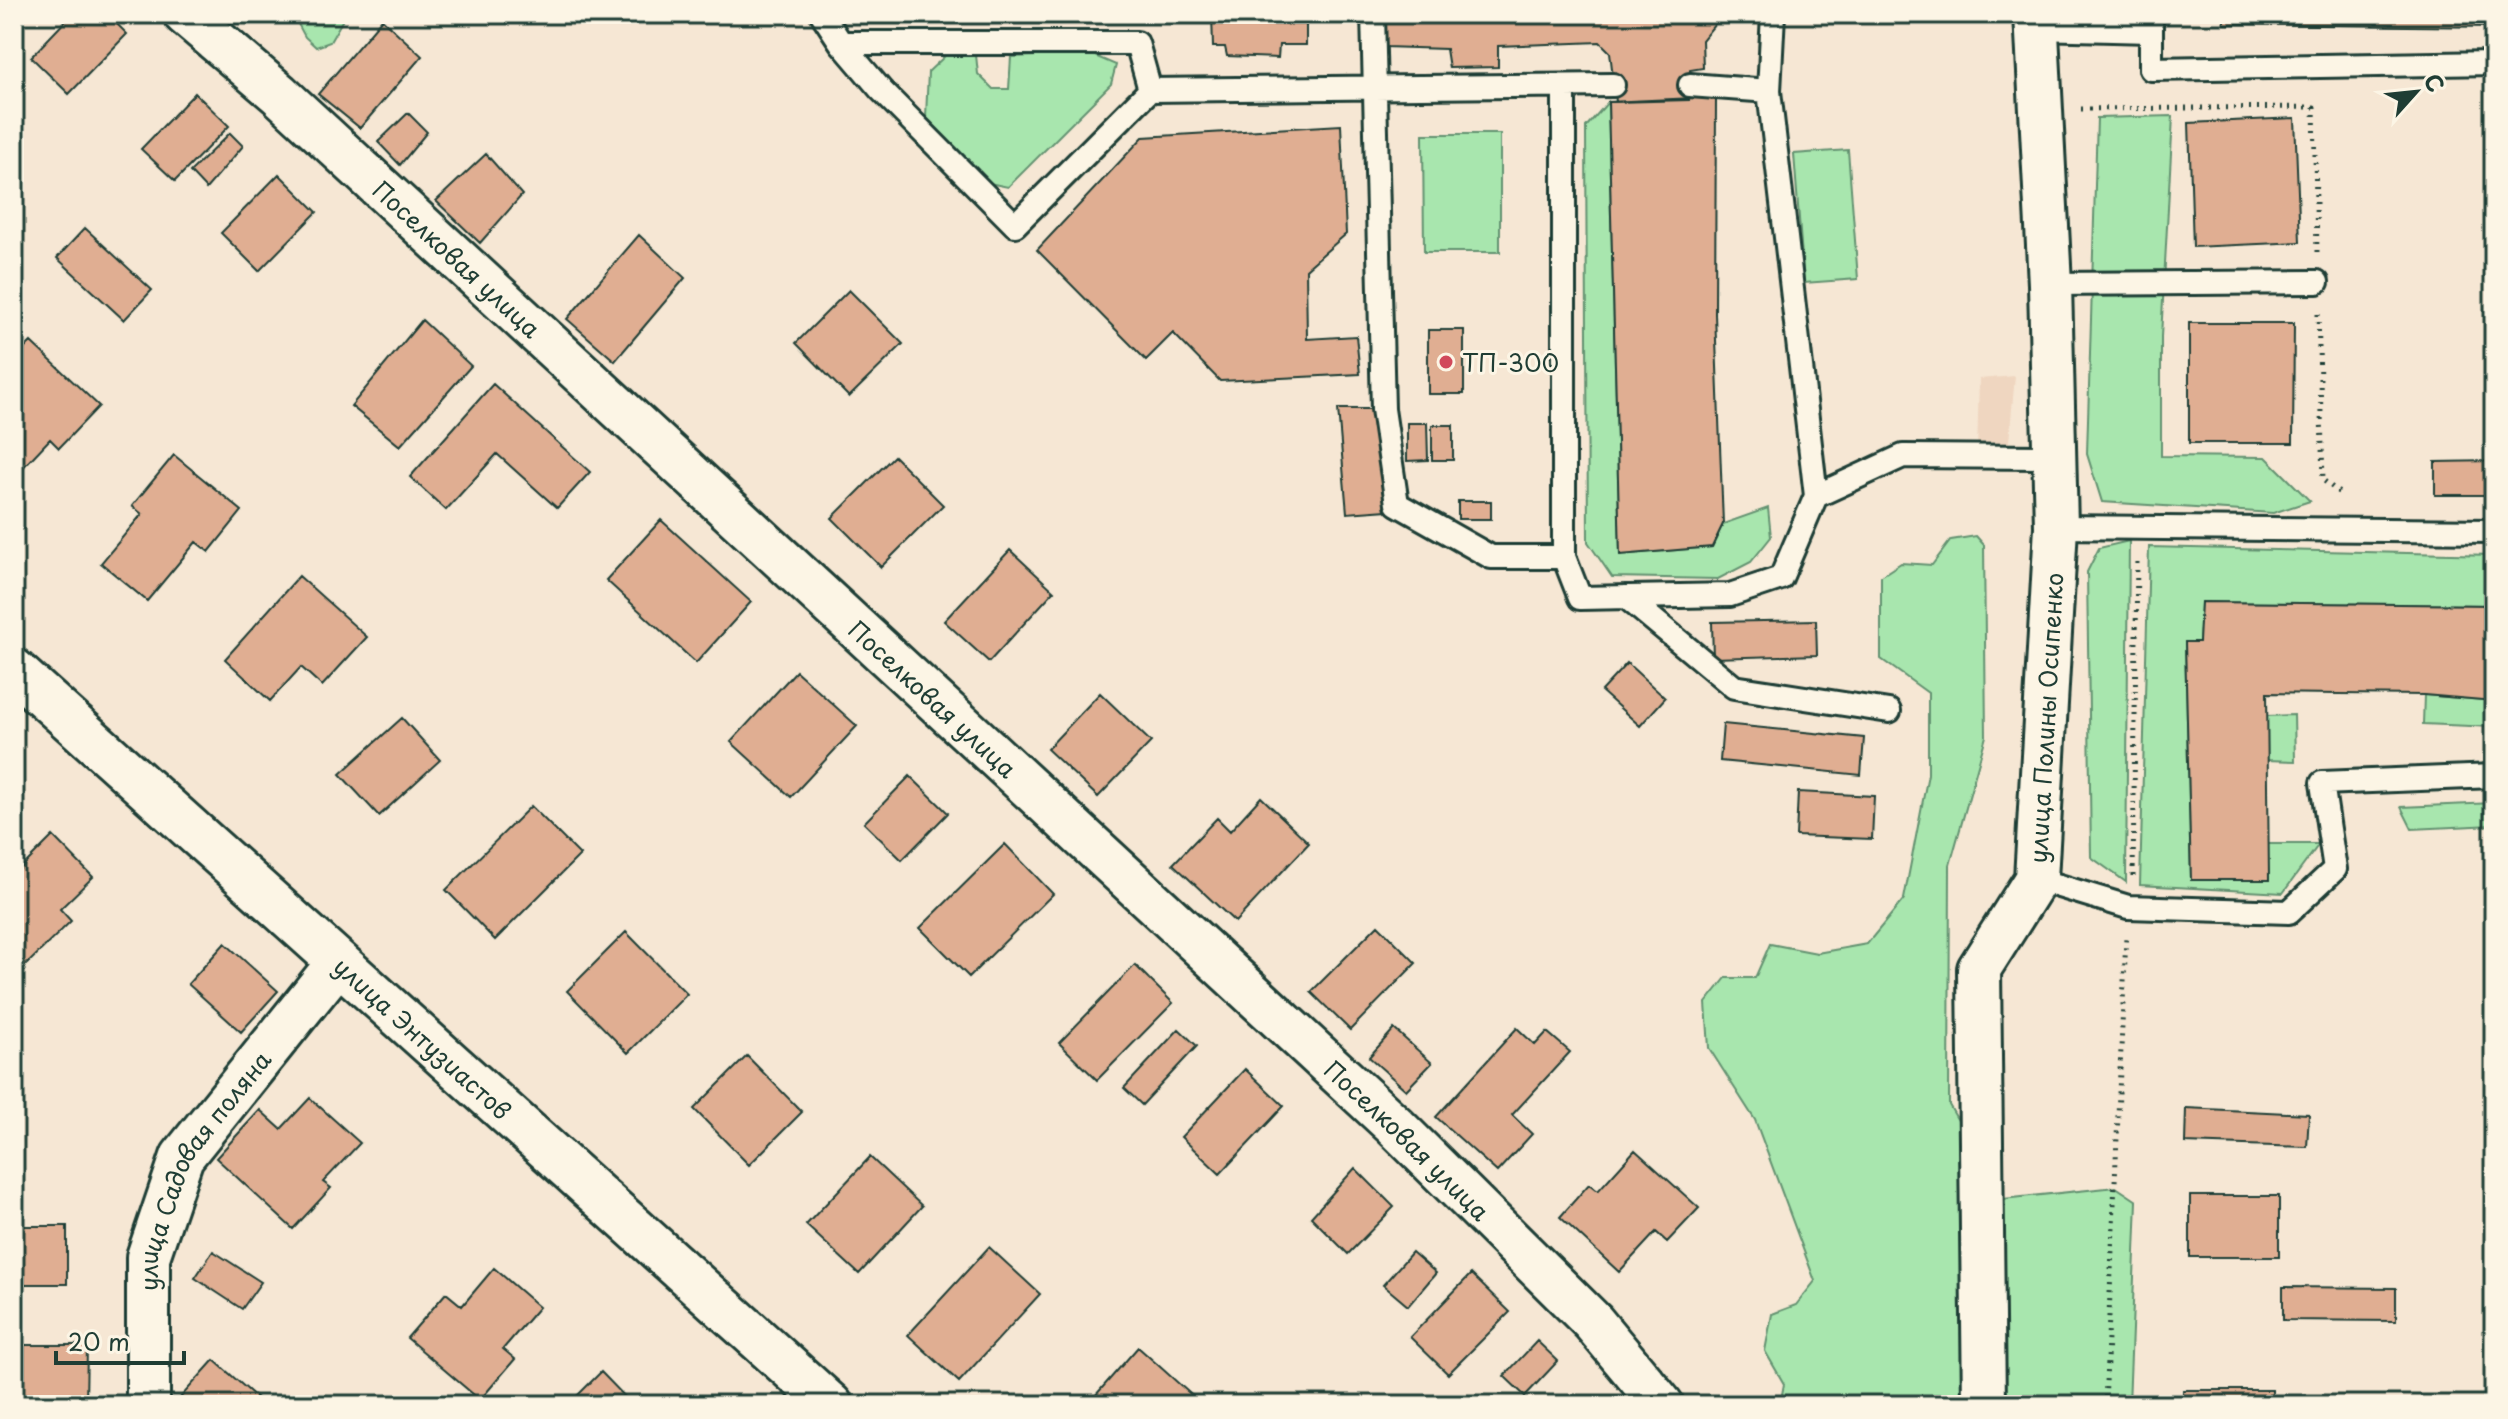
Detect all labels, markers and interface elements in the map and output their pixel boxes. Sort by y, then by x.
north arrow [2376,52,2456,132]
text: С [2417,67,2454,97]
street label: Поселковая улица [365,172,549,346]
place label: ТП-300 [1462,344,1559,380]
marker: ТП-300 [1437,353,1455,371]
street label: улица Полины Осипенко [2019,572,2071,864]
street label: Поселковая улица [841,612,1025,786]
street label: улица Энтузиастов [326,948,520,1127]
street label: улица Садовая поляна [130,1042,279,1291]
street label: Поселковая улица [1317,1051,1498,1228]
scale bar [56,1315,184,1365]
text: 20 m [68,1323,130,1359]

